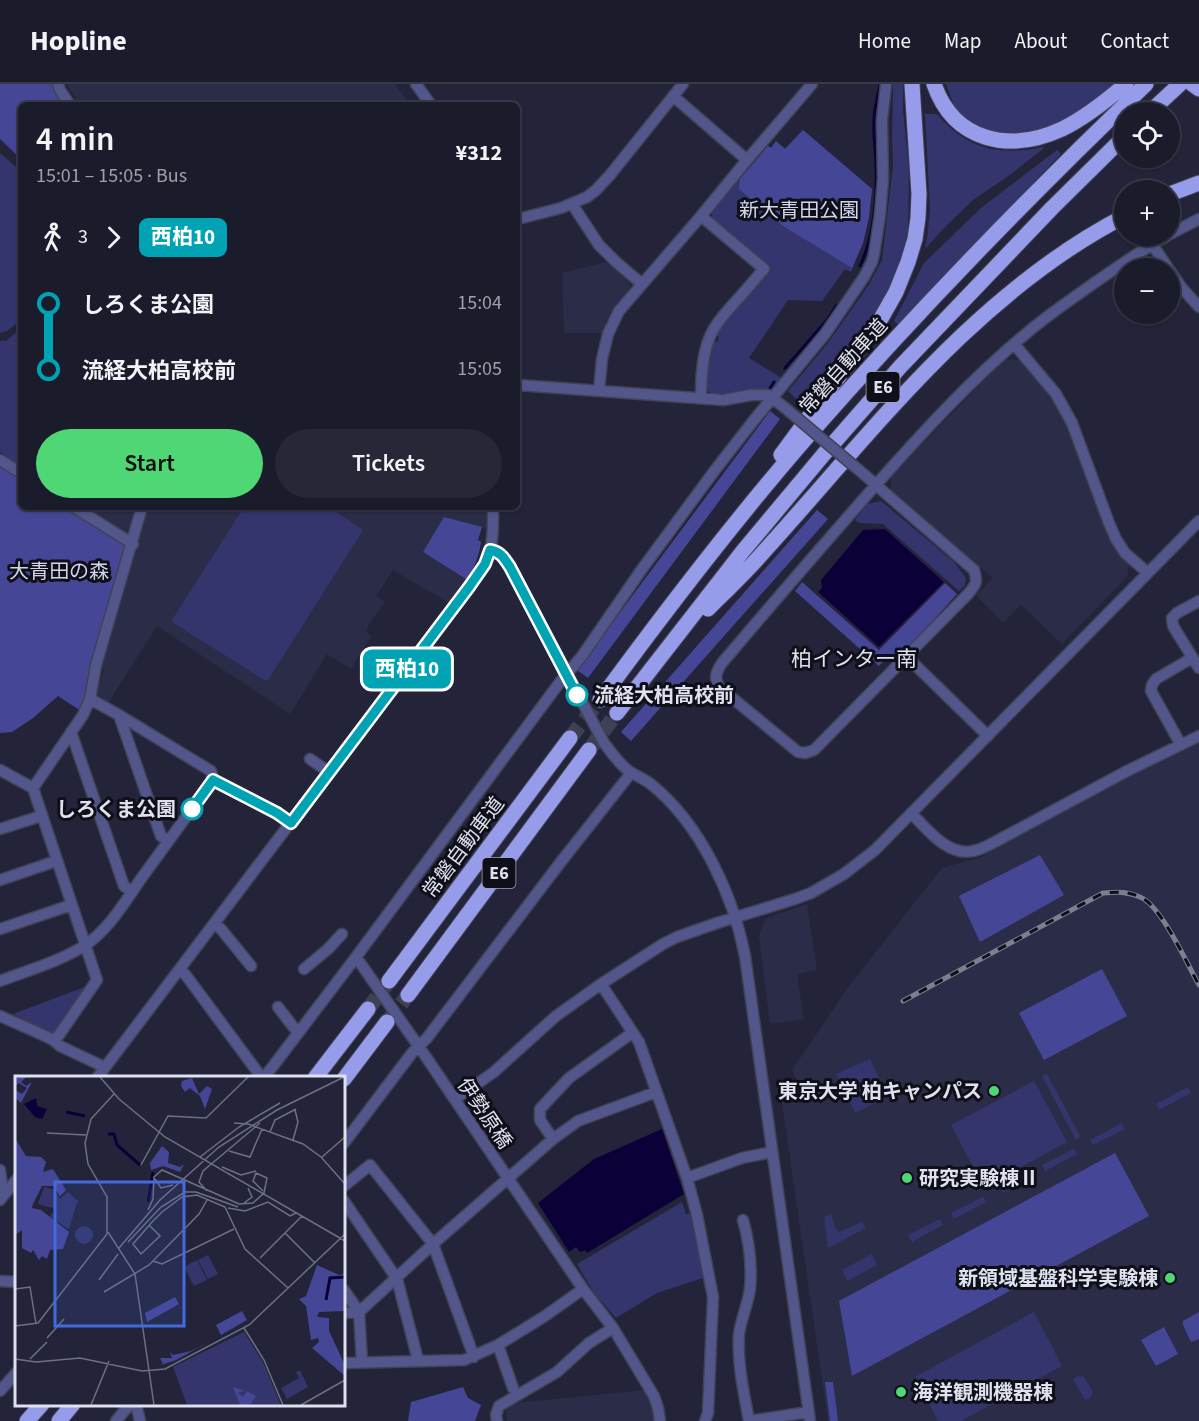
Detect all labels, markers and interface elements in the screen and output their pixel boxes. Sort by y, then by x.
text: Hopline [30,21,127,61]
text: Home [858,26,911,56]
text: Map [944,26,982,56]
text: About [1015,26,1067,56]
text: Contact [1100,26,1169,56]
map controls [1114,102,1180,324]
button: locate [1114,102,1180,168]
text: 4 min [36,116,114,163]
text: ¥312 [456,137,502,169]
text: 15:01 – 15:05 · Bus [36,162,187,190]
button: + [1114,180,1180,246]
park label: 新大青田公園 [739,197,859,225]
icon: walk [36,221,69,254]
icon: forward [97,221,130,254]
text: 西柏10 [151,222,215,252]
text: 3 [78,223,88,251]
button: − [1114,258,1180,324]
text: しろくま公園 [82,289,214,321]
text: 15:04 [457,289,502,317]
street label: 常磐自動車道 [793,313,894,421]
text: 流経大柏高校前 [82,355,236,387]
text: 15:05 [457,355,502,383]
road number: E6 [866,372,900,402]
button: Start [36,429,263,498]
button: Tickets [275,429,502,498]
park label: 大青田の森 [9,558,109,586]
district label: 柏インター南 [791,644,917,674]
line badge: 西柏10 [365,650,449,688]
text: 西柏10 [375,654,439,684]
place label: 流経大柏高校前 [594,682,734,710]
marker: 流経大柏高校前 [566,684,588,706]
street label: 常磐自動車道 [417,791,511,904]
place label: しろくま公園 [56,796,176,824]
marker: しろくま公園 [181,798,203,820]
road number: E6 [482,858,516,888]
street label: 伊勢原橋 [450,1073,518,1155]
inset map [15,1076,345,1406]
place label: 東京大学 柏キャンパス [778,1078,982,1106]
marker: 東京大学 柏キャンパス [987,1084,1001,1098]
place label: 研究実験棟Ⅱ [919,1165,1039,1193]
marker: 研究実験棟Ⅱ [900,1171,914,1185]
place label: 新領域基盤科学実験棟 [958,1265,1158,1293]
marker: 新領域基盤科学実験棟 [1163,1271,1177,1285]
place label: 海洋観測機器棟 [913,1379,1053,1407]
marker: 海洋観測機器棟 [894,1385,908,1399]

